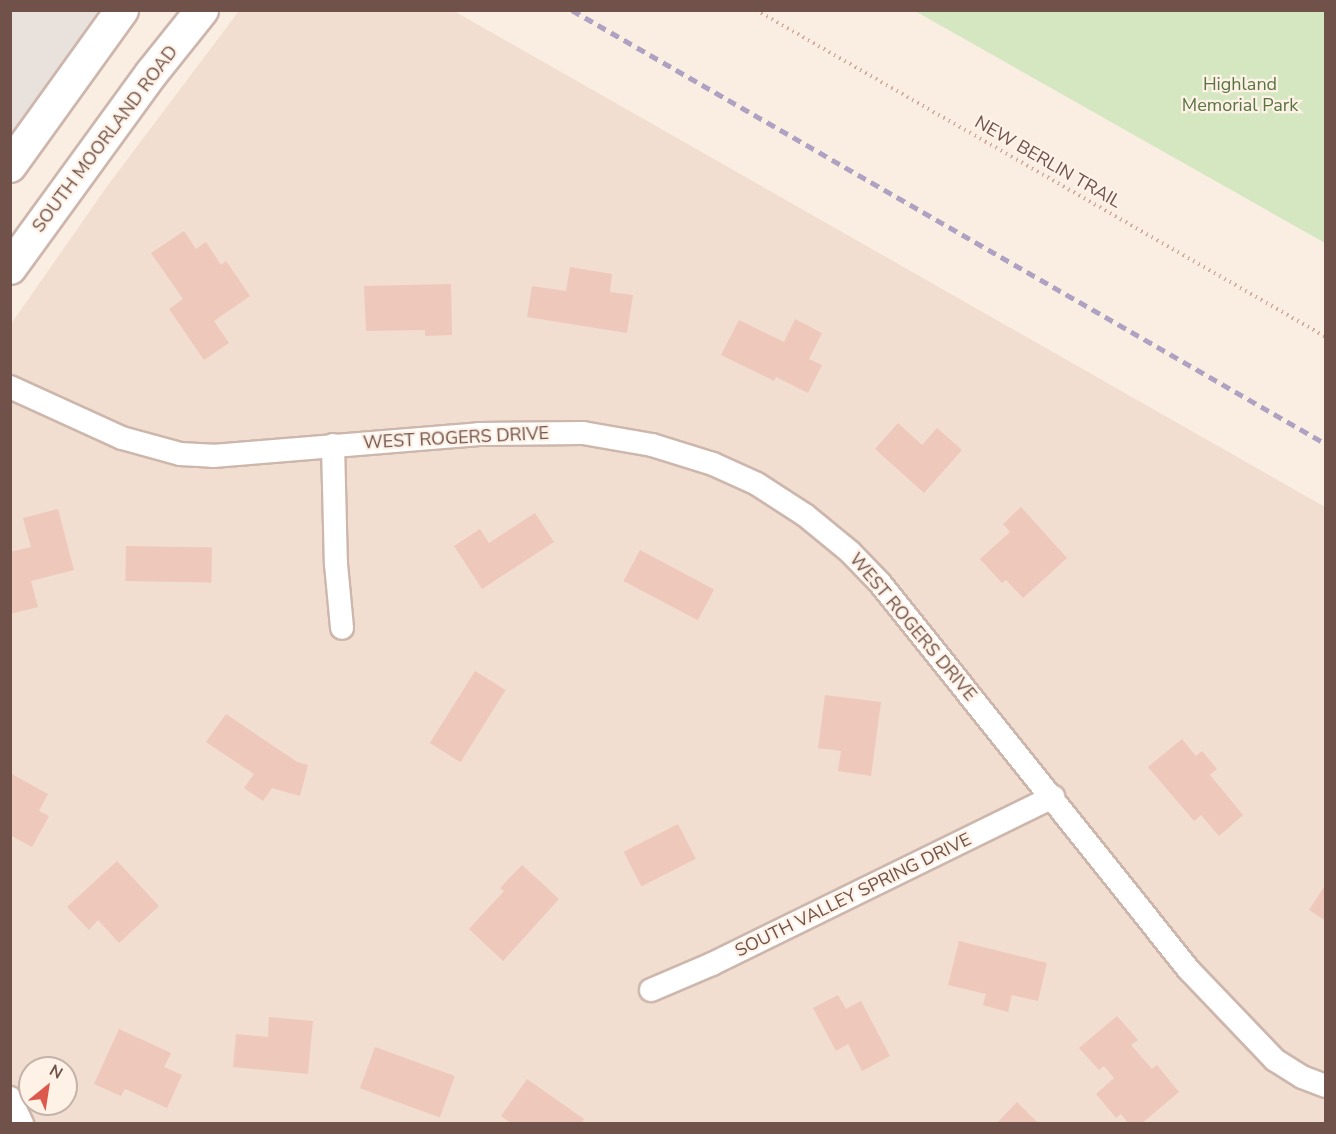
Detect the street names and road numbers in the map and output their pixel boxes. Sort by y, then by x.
street label: SOUTH MOORLAND ROAD [28,41,182,237]
street label: NEW BERLIN TRAIL [971,111,1125,213]
street label: WEST ROGERS DRIVE [362,422,550,454]
street label: WEST ROGERS DRIVE [845,549,981,705]
street label: SOUTH VALLEY SPRING DRIVE [731,828,975,962]

